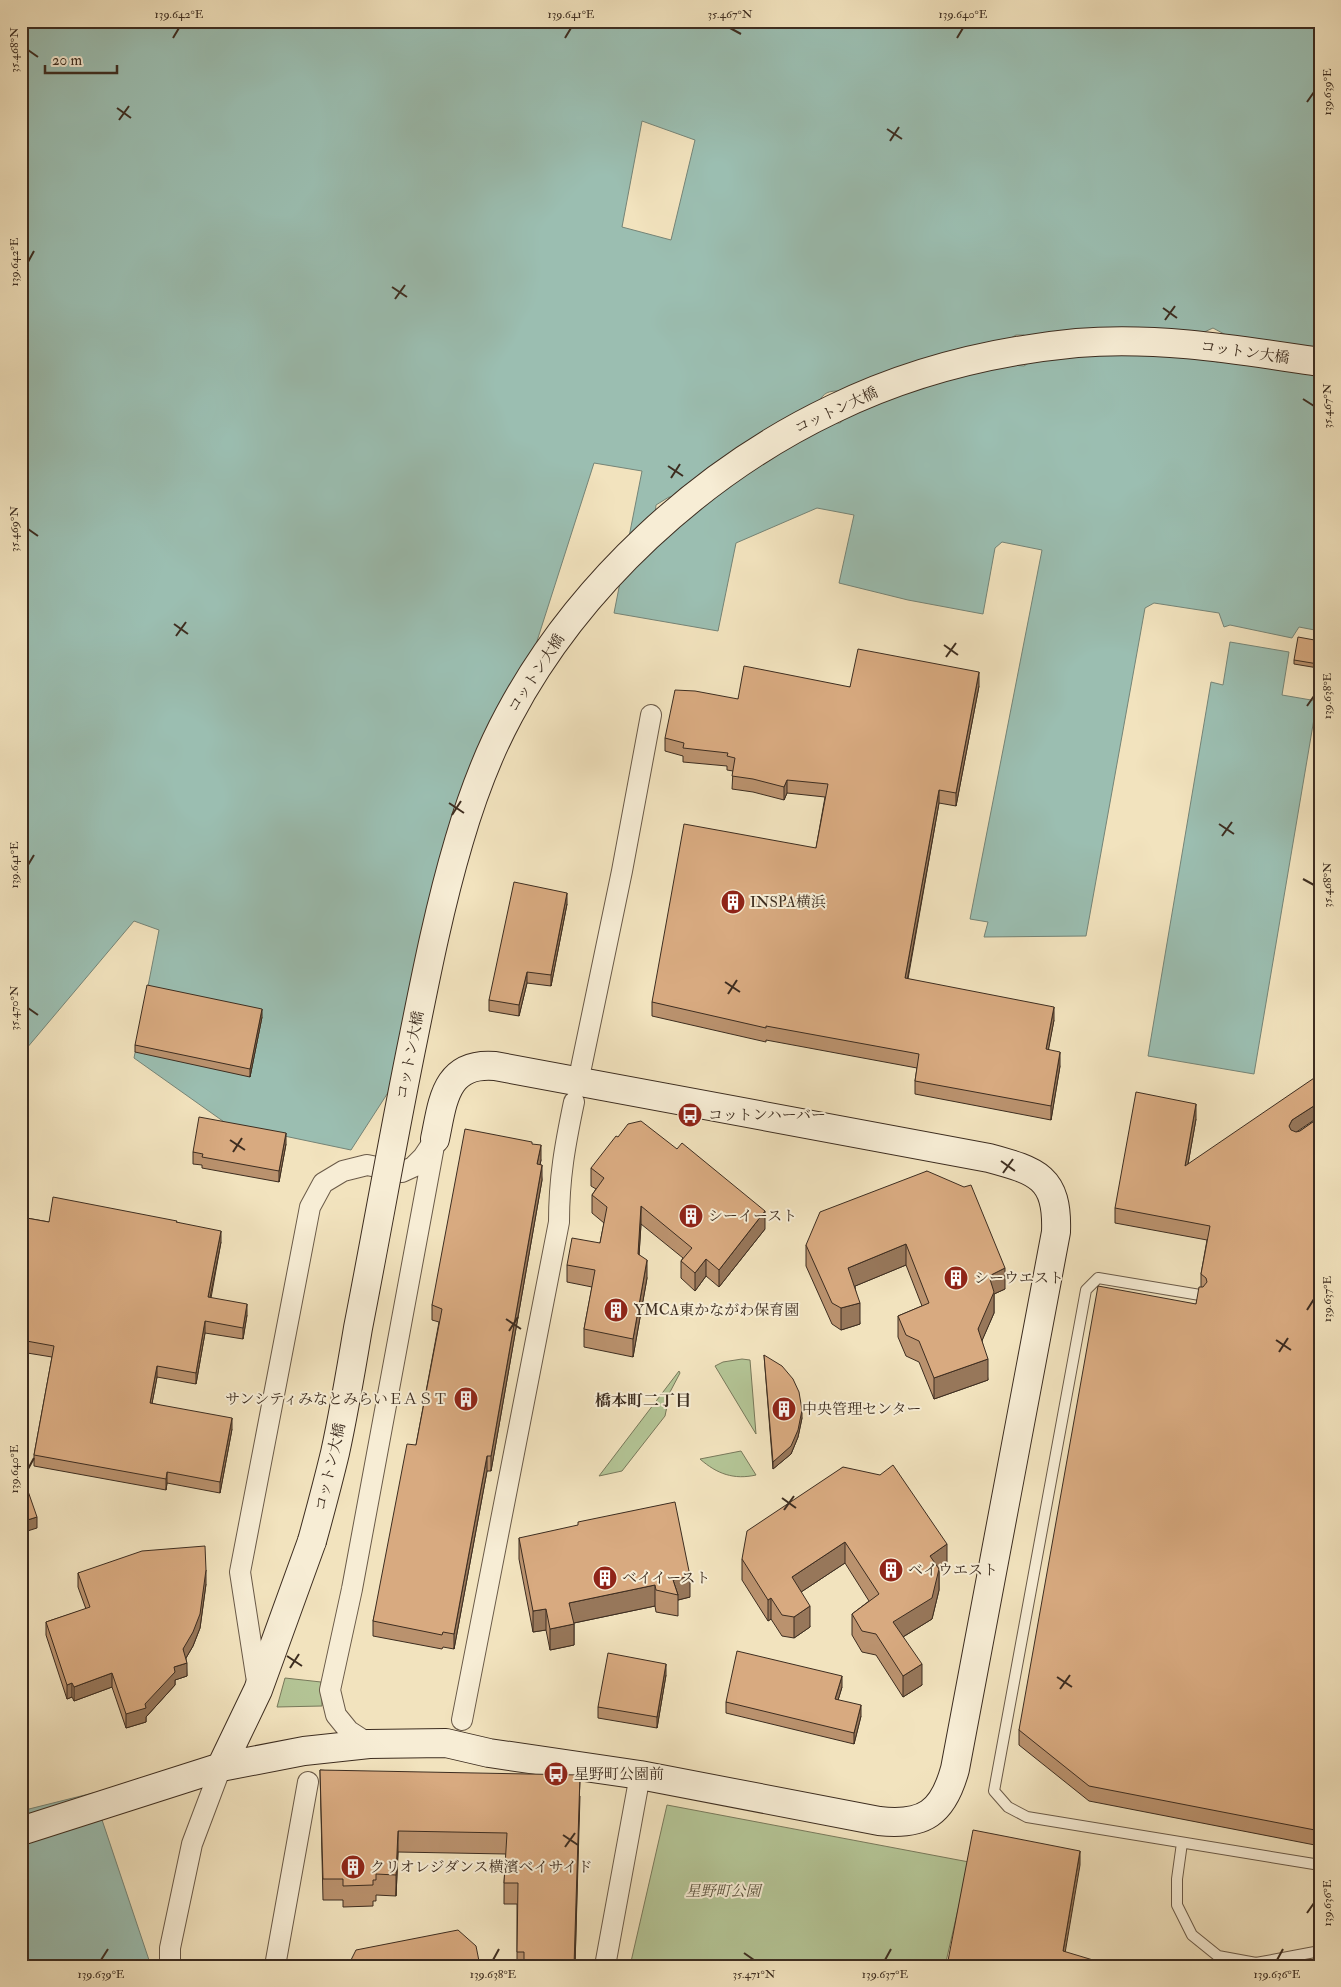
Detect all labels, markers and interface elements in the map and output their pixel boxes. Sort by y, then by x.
text: 139.642°E [155,7,204,22]
text: 139.641°E [547,7,595,22]
text: 35.467°N [707,7,753,22]
text: 139.640°E [939,7,988,22]
text: 35.468°N [7,27,22,73]
scale bar [45,42,118,74]
text: 20 m [52,51,82,70]
text: 139.639°E [1320,68,1335,116]
text: 139.642°E [7,237,22,286]
street label: コットン大橋 [1199,337,1291,368]
street label: コットン大橋 [792,383,881,438]
text: 35.467°N [1320,383,1335,429]
text: 35.469°N [7,506,22,552]
street label: コットン大橋 [504,630,569,716]
text: 139.638°E [1320,672,1335,719]
text: 139.641°E [7,841,22,889]
text: 35.468°N [1320,862,1335,908]
building icon: INSPA横浜 [720,889,746,915]
place label: INSPA横浜 [750,893,826,912]
text: 35.470°N [7,985,22,1030]
street label: コットン大橋 [393,1009,428,1101]
bus stop icon: コットンハーバー [677,1102,703,1128]
place label: コットンハーバー [708,1106,826,1125]
building icon: シーイースト [678,1203,704,1229]
place label: シーイースト [708,1207,797,1226]
building icon: シーウエスト [943,1265,969,1291]
place label: シーウエスト [974,1269,1064,1288]
text: 139.637°E [1320,1275,1335,1322]
building icon: YMCA東かながわ保育園 [603,1297,629,1323]
place label: YMCA東かながわ保育園 [634,1301,799,1320]
building icon: サンシティみなとみらいＥＡＳＴ [453,1386,479,1412]
place label: サンシティみなとみらいＥＡＳＴ [225,1390,448,1409]
district label: 橋本町二丁目 [595,1391,691,1411]
building icon: 中央管理センター [771,1396,797,1422]
place label: 中央管理センター [802,1400,921,1419]
street label: コットン大橋 [311,1421,350,1513]
text: 139.640°E [7,1444,22,1493]
building icon: ベイウエスト [878,1557,904,1583]
place label: ベイウエスト [908,1561,998,1580]
building icon: ベイイースト [592,1565,618,1591]
place label: ベイイースト [622,1569,711,1588]
bus stop icon: 星野町公園前 [543,1761,569,1787]
place label: 星野町公園前 [574,1765,664,1784]
building icon: クリオレジダンス横濱ベイサイド [340,1854,366,1880]
place label: クリオレジダンス横濱ベイサイド [370,1858,593,1877]
text: 139.636°E [1320,1879,1335,1926]
park label: 星野町公園 [685,1882,763,1901]
text: 139.639°E [77,1967,125,1982]
text: 139.638°E [470,1967,517,1982]
text: 35.471°N [732,1967,776,1982]
text: 139.637°E [862,1967,909,1982]
text: 139.636°E [1254,1967,1301,1982]

